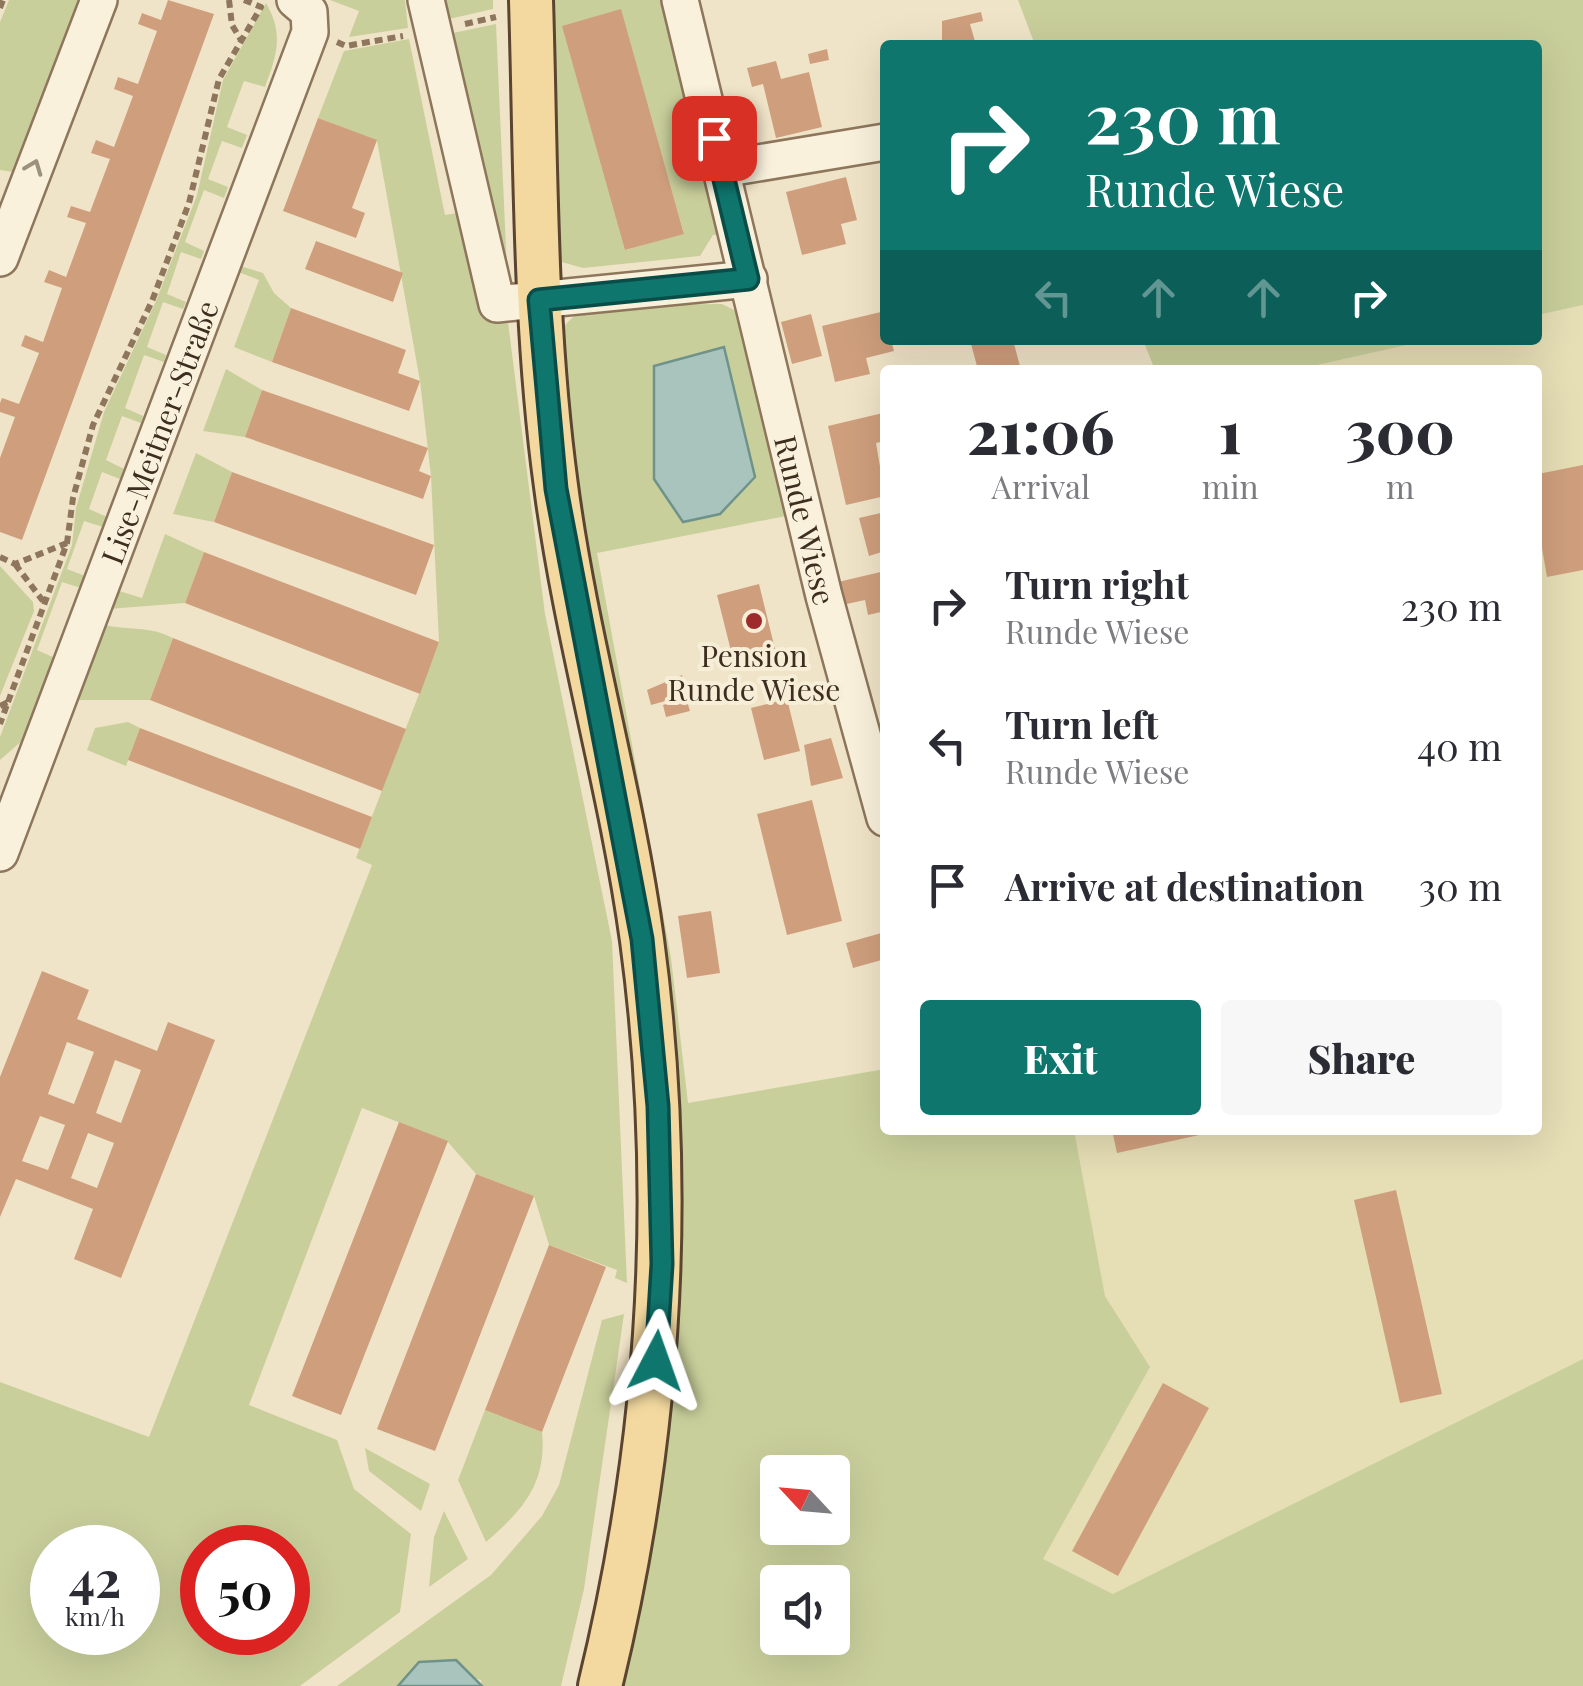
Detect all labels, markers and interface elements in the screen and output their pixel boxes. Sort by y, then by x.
text: 230 m [1085,68,1281,162]
icon: right [920,80,1050,210]
pin [672,96,757,181]
icon: arrive [687,111,742,166]
text: Runde Wiese [1085,158,1344,218]
one-way arrow [22,159,42,176]
icon: left [1026,270,1081,325]
icon: ahead [1131,270,1186,325]
icon: ahead [1236,270,1291,325]
icon: right [1341,270,1396,325]
street label: Lise-Meitner-Straße [91,295,227,569]
text: 21:06 [967,389,1115,469]
text: 1 [1219,389,1242,469]
text: 300 [1346,389,1455,469]
street label: Runde Wiese [766,431,845,609]
text: Arrival [992,464,1090,507]
text: min [1202,464,1259,507]
text: m [1386,464,1415,507]
text: Turn right [1005,558,1189,609]
icon: right [920,578,975,633]
text: 230 m [1401,580,1502,631]
text: Runde Wiese [1005,609,1189,652]
marker: Pension Runde Wiese [743,610,765,632]
place label: Pension Runde Wiese [668,635,840,709]
text: Turn left [1005,698,1158,749]
icon: left [920,718,975,773]
text: 40 m [1417,720,1502,771]
text: Runde Wiese [1005,749,1189,792]
icon: arrive [920,858,975,913]
text: Arrive at destination [1005,860,1364,911]
text: 30 m [1419,860,1502,911]
button: Exit [920,1000,1201,1115]
button: Share [1221,1000,1502,1115]
position arrow [604,1309,708,1413]
north arrow [760,1455,850,1545]
map controls [760,1455,850,1655]
speed limit sign: 50 [180,1525,310,1655]
text: 42 [69,1544,121,1611]
button: sound [760,1565,850,1655]
text: km/h [65,1599,125,1632]

